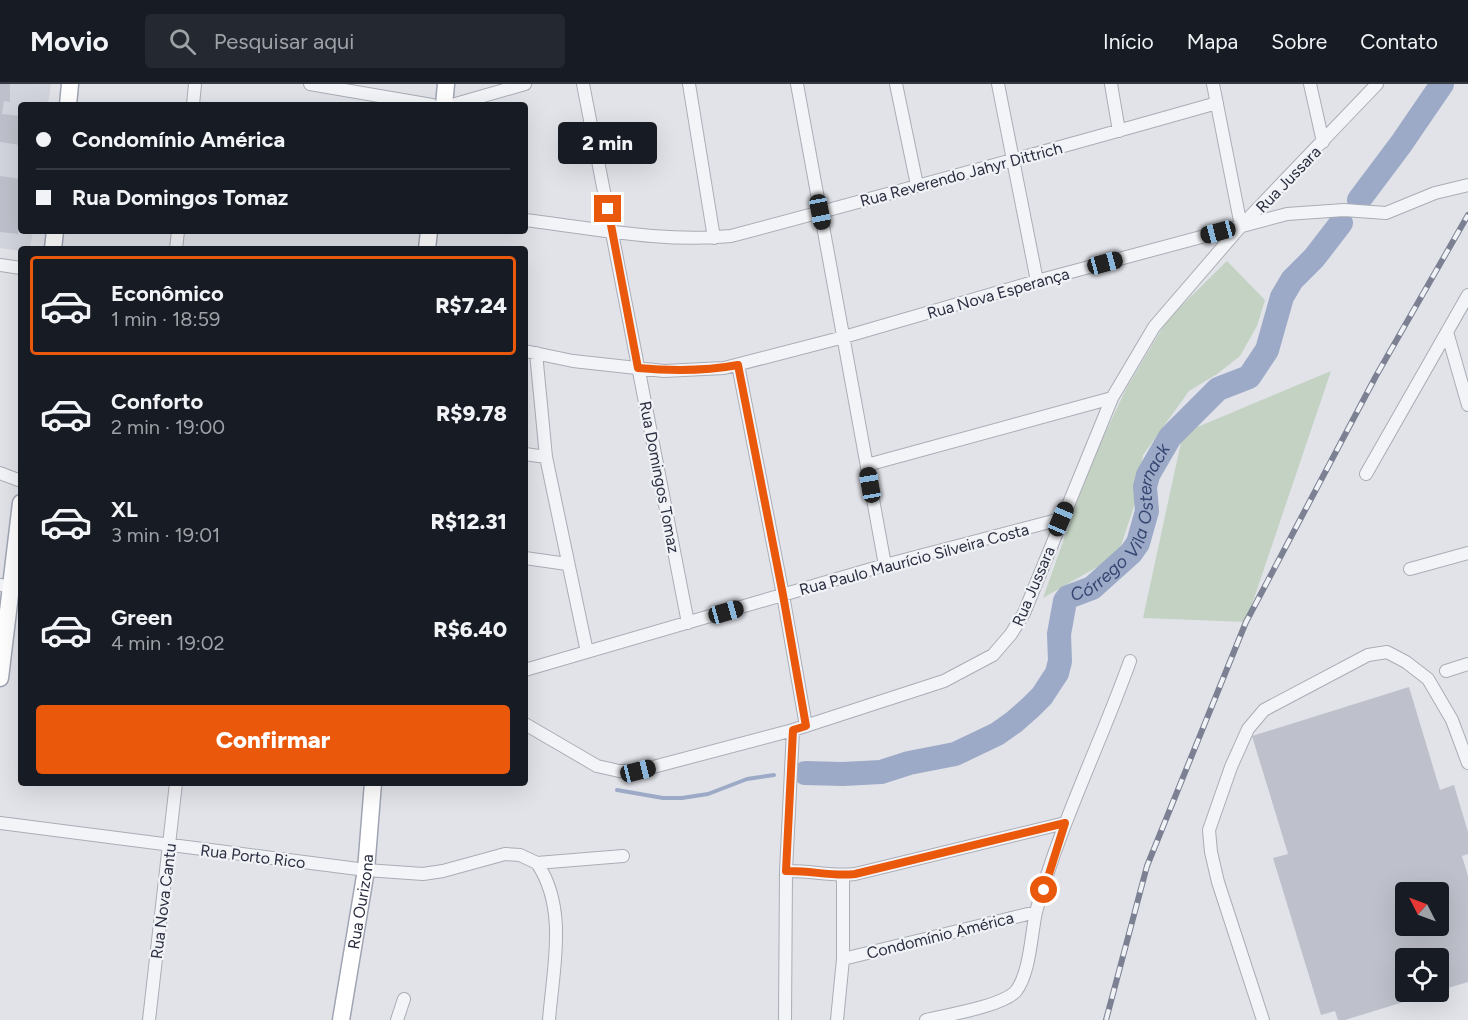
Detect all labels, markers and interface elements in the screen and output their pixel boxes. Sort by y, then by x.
search box [145,14,565,68]
text: Movio [30,24,109,58]
icon: search [166,25,199,58]
text: Pesquisar aqui [214,28,354,55]
text: Início [1103,29,1154,54]
text: Mapa [1187,29,1238,54]
text: Sobre [1271,29,1327,54]
text: Contato [1360,29,1438,54]
callout: 2 min [558,122,658,164]
text: Condomínio América [72,126,285,153]
text: 2 min [582,131,633,155]
street label: Rua Reverendo Jahyr Dittrich [858,138,1064,211]
street label: Rua Jussara [1252,142,1325,216]
text: Rua Domingos Tomaz [72,184,288,211]
car [808,193,832,231]
route end [594,195,621,222]
car [1198,219,1238,245]
car [1085,250,1125,276]
street label: Rua Nova Esperança [925,264,1071,323]
icon: car [39,279,93,333]
text: Econômico [111,280,224,307]
text: R$7.24 [435,292,507,319]
text: 1 min · 18:59 [111,307,220,331]
icon: car [39,387,93,441]
text: Conforto [111,388,203,415]
street label: Rua Domingos Tomaz [635,399,684,555]
text: R$9.78 [436,400,507,427]
text: 2 min · 19:00 [111,415,225,439]
water label: Córrego Vila Osternack [1067,439,1175,606]
car [858,466,882,504]
icon: car [39,495,93,549]
text: XL [111,496,138,523]
car [1046,499,1076,539]
text: R$12.31 [431,508,507,535]
street label: Rua Paulo Maurício Silveira Costa [797,520,1031,599]
text: 3 min · 19:01 [111,523,220,547]
street label: Rua Jussara [1008,543,1059,629]
car [706,598,746,626]
icon: car [39,603,93,657]
text: Green [111,604,173,631]
text: R$6.40 [433,616,507,643]
text: 4 min · 19:02 [111,631,225,655]
button: Confirmar [36,705,510,774]
car [618,758,658,784]
street label: Rua Porto Rico [199,841,307,872]
street label: Rua Nova Cantu [147,842,180,960]
street label: Rua Ourizona [344,853,377,951]
route start [1030,876,1057,903]
north arrow [1395,882,1449,936]
map controls [1395,882,1449,1002]
street label: Condomínio América [865,908,1016,963]
button: locate [1395,948,1449,1002]

